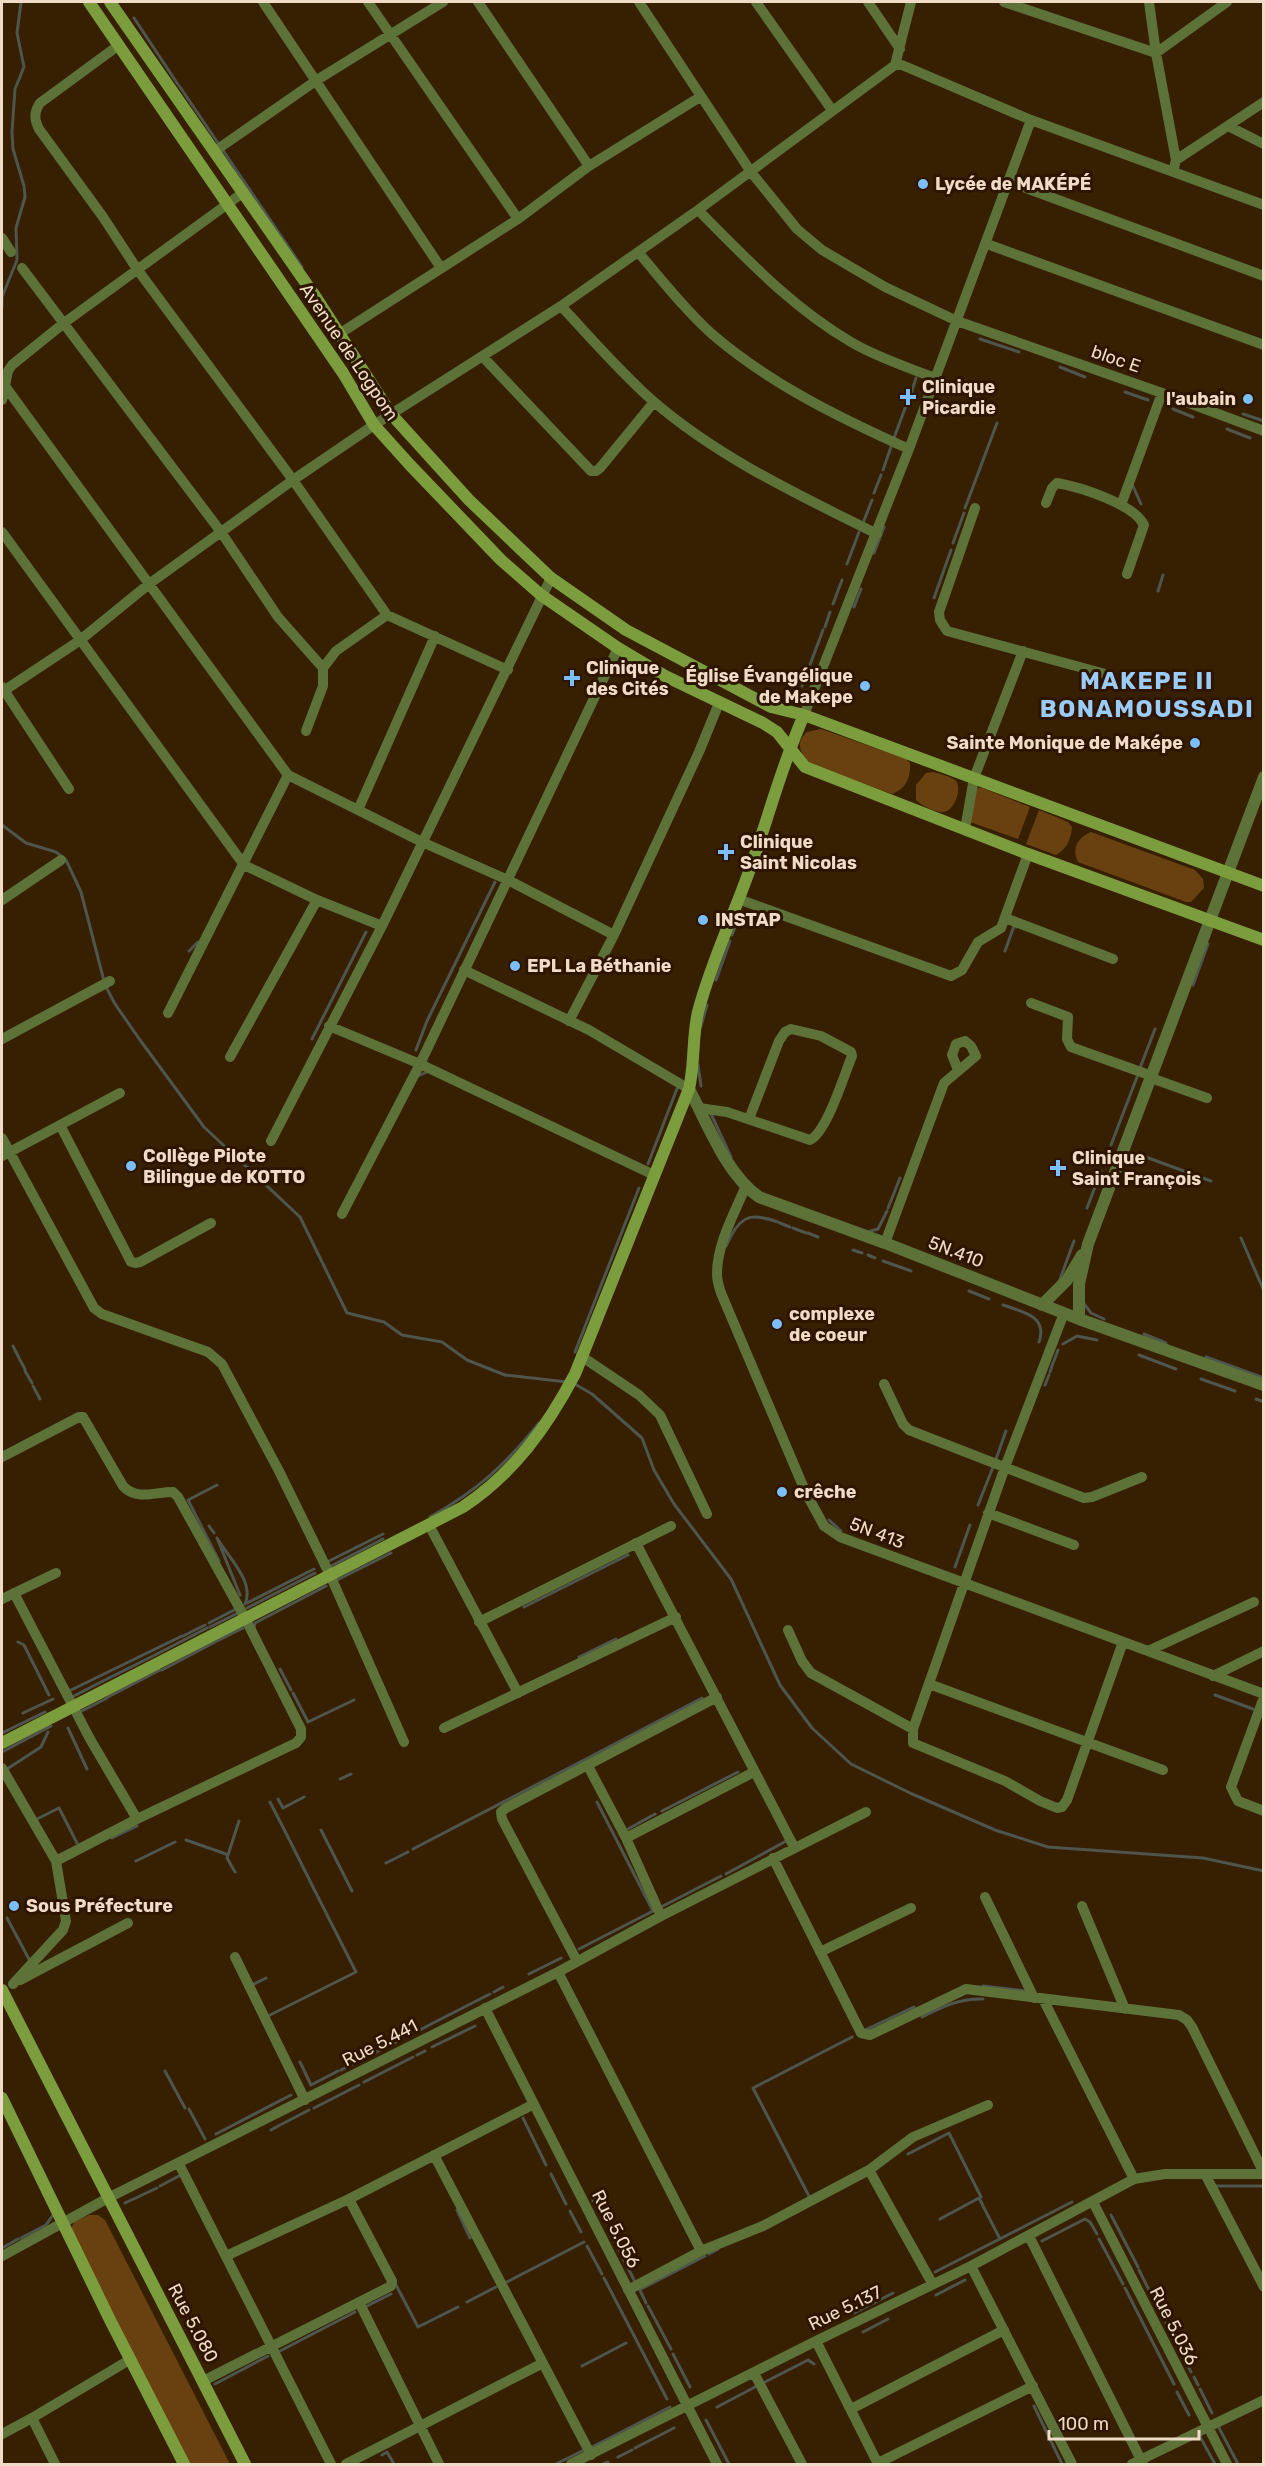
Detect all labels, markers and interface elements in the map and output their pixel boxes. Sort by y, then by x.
place label: Lycée de MAKÉPÉ [935,173,1091,195]
marker: Lycée de MAKÉPÉ [916,177,930,191]
street label: Avenue de Logpom [295,279,403,425]
street label: bloc E [1088,340,1144,378]
place label: Clinique Picardie [922,376,996,419]
marker: Clinique Picardie [899,388,917,406]
place label: l'aubain [1166,388,1236,410]
marker: l'aubain [1241,392,1255,406]
place label: Clinique des Cités [586,657,669,700]
place label: Église Évangélique de Makepe [685,665,853,708]
district label: MAKEPE II BONAMOUSSADI [1040,667,1254,723]
marker: Clinique des Cités [563,669,581,687]
marker: Église Évangélique de Makepe [858,679,872,693]
place label: Sainte Monique de Maképe [947,732,1183,754]
marker: Sainte Monique de Maképe [1188,736,1202,750]
place label: Clinique Saint Nicolas [740,831,857,874]
marker: Clinique Saint Nicolas [717,843,735,861]
place label: INSTAP [715,909,781,931]
marker: INSTAP [696,913,710,927]
place label: EPL La Béthanie [527,955,672,977]
marker: EPL La Béthanie [508,959,522,973]
place label: Collège Pilote Bilingue de KOTTO [143,1145,305,1188]
place label: Clinique Saint François [1072,1147,1201,1190]
marker: Collège Pilote Bilingue de KOTTO [124,1159,138,1173]
marker: Clinique Saint François [1049,1159,1067,1177]
street label: 5N.410 [925,1231,987,1273]
place label: complexe de coeur [789,1303,875,1346]
marker: complexe de coeur [770,1317,784,1331]
place label: crêche [794,1481,857,1503]
marker: crêche [775,1485,789,1499]
street label: 5N 413 [846,1513,908,1553]
place label: Sous Préfecture [26,1895,173,1917]
marker: Sous Préfecture [7,1899,21,1913]
street label: Rue 5.441 [339,2015,421,2071]
street label: Rue 5.056 [587,2186,645,2272]
street label: Rue 5.080 [163,2280,223,2366]
street label: Rue 5.137 [805,2281,885,2335]
street label: Rue 5.036 [1145,2283,1203,2369]
scale bar [1049,2403,1199,2441]
text: 100 m [1058,2413,1109,2435]

